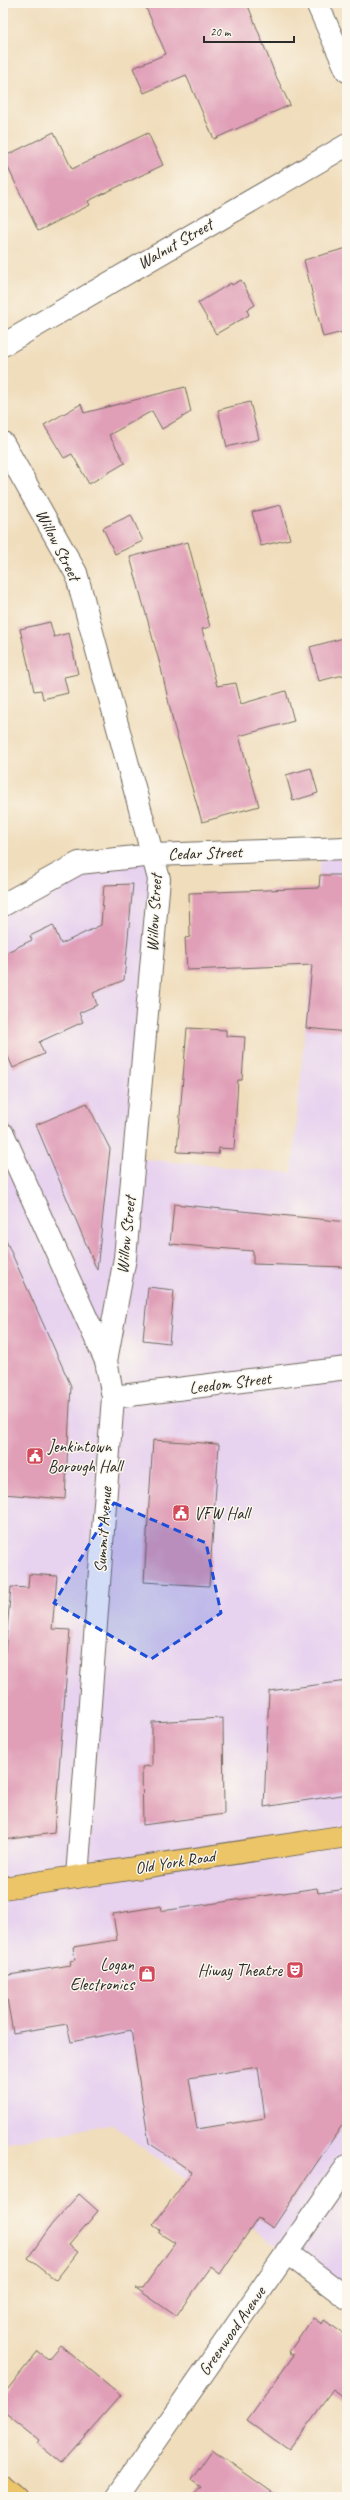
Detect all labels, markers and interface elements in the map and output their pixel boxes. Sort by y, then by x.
scale bar [204,18,294,44]
text: 20 m [210,24,232,40]
street label: Walnut Street [134,213,218,274]
street label: Willow Street [31,506,86,586]
street label: Cedar Street [168,841,245,865]
street label: Willow Street [141,871,167,952]
street label: Willow Street [112,1193,141,1275]
street label: Leedom Street [188,1367,274,1398]
place label: Jenkintown Borough Hall [47,1436,125,1477]
public building icon: Jenkintown Borough Hall [25,1446,45,1466]
street label: Summit Avenue [90,1485,117,1574]
public building icon: VFW Hall [171,1503,191,1523]
place label: VFW Hall [194,1503,252,1524]
street label: Old York Road [134,1845,220,1879]
place label: Logan Electronics [70,1954,136,1995]
place label: Hiway Theatre [198,1960,283,1981]
theatre icon: Hiway Theatre [285,1960,305,1980]
shop icon: Logan Electronics [137,1964,157,1984]
street label: Greenwood Avenue [194,2281,271,2380]

